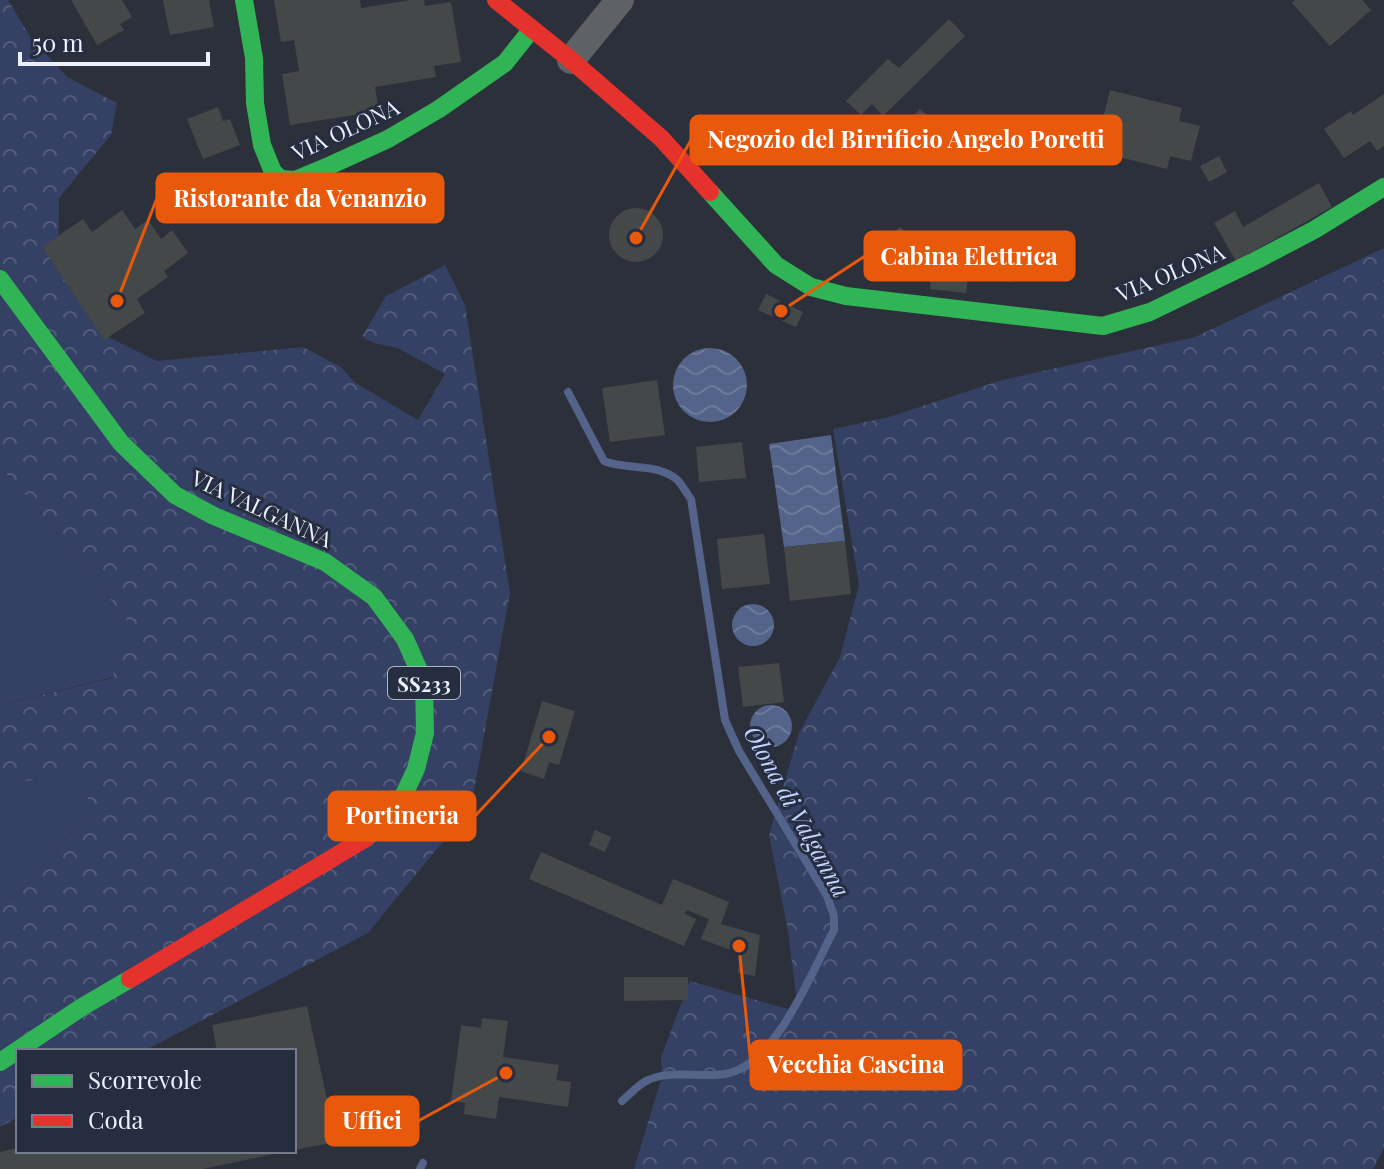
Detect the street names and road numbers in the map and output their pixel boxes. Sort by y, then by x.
street label: VIA OLONA [286,91,404,167]
street label: VIA OLONA [1110,236,1229,309]
street label: VIA VALGANNA [186,462,338,554]
road number: SS233 [388,667,460,699]

